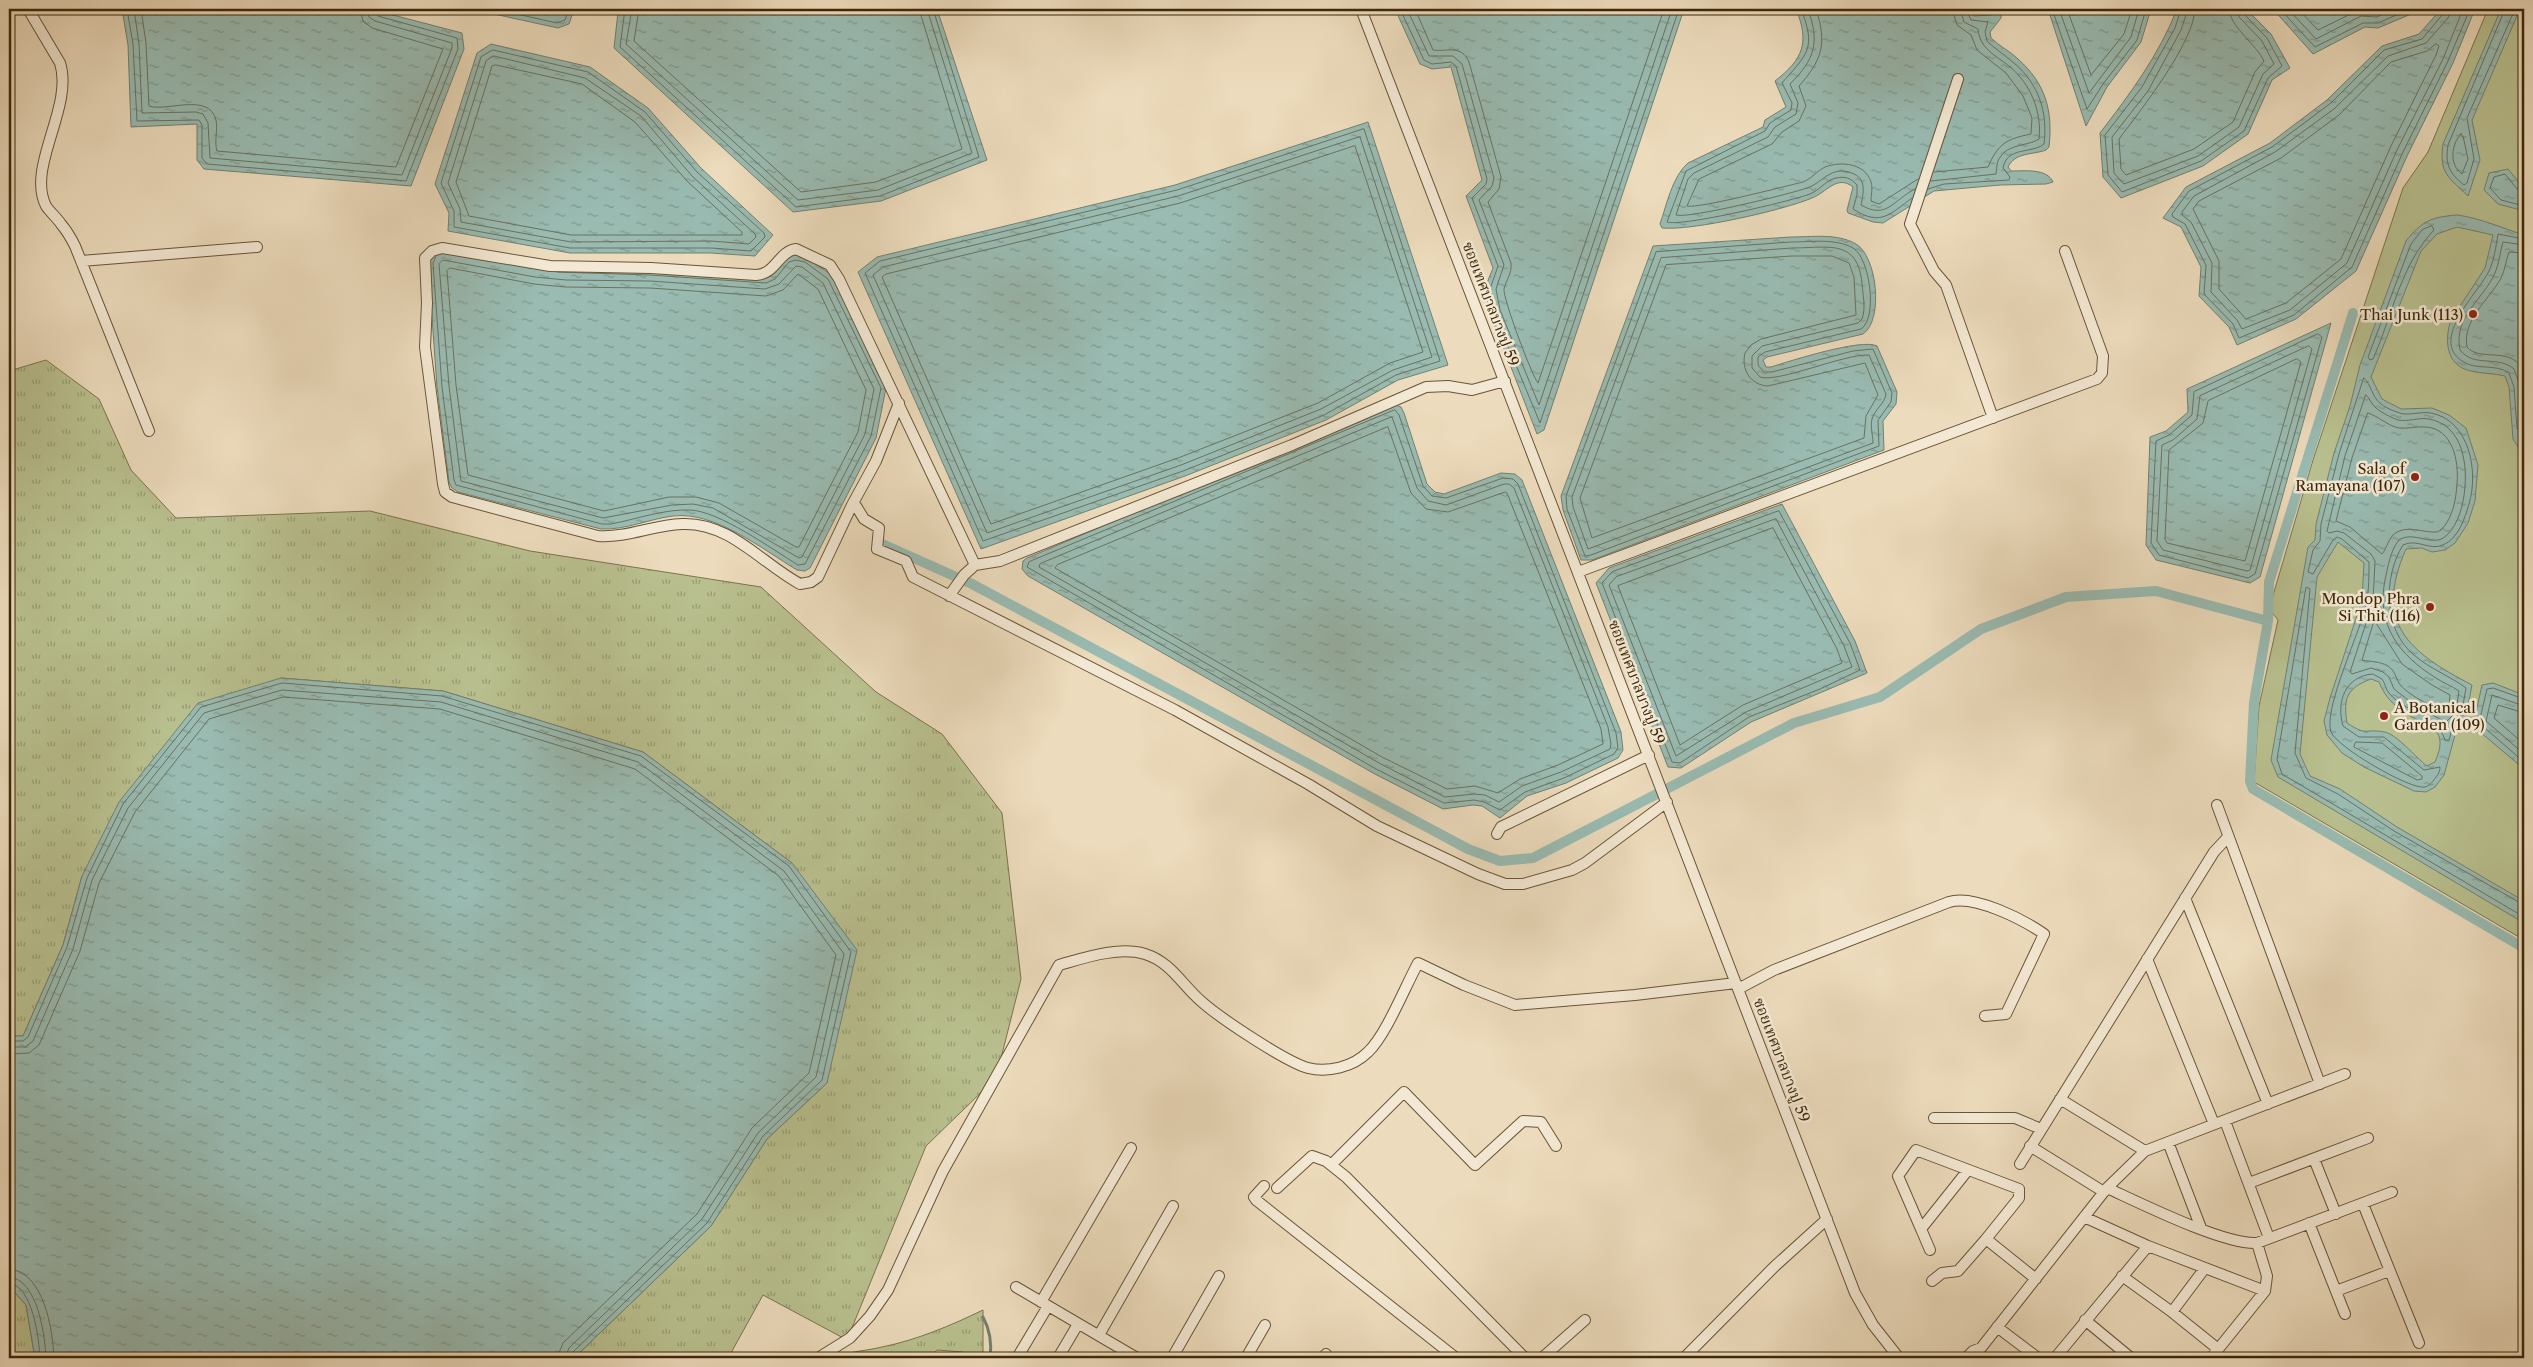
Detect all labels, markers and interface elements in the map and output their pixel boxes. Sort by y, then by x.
street label: ซอยเทศบาลบางปู 59 [1458,239,1524,369]
place label: Thai Junk (113) [2360,305,2463,324]
marker: Thai Junk (113) [2467,308,2479,320]
place label: Sala of Ramayana (107) [2295,459,2407,495]
marker: Sala of Ramayana (107) [2409,471,2421,483]
place label: Mondop Phra Si Thit (116) [2322,589,2420,625]
marker: Mondop Phra Si Thit (116) [2424,601,2436,613]
street label: ซอยเทศบาลบางปู 59 [1604,617,1670,747]
place label: A Botanical Garden (109) [2393,698,2484,734]
marker: A Botanical Garden (109) [2378,710,2390,722]
street label: ซอยเทศบาลบางปู 59 [1749,995,1815,1125]

